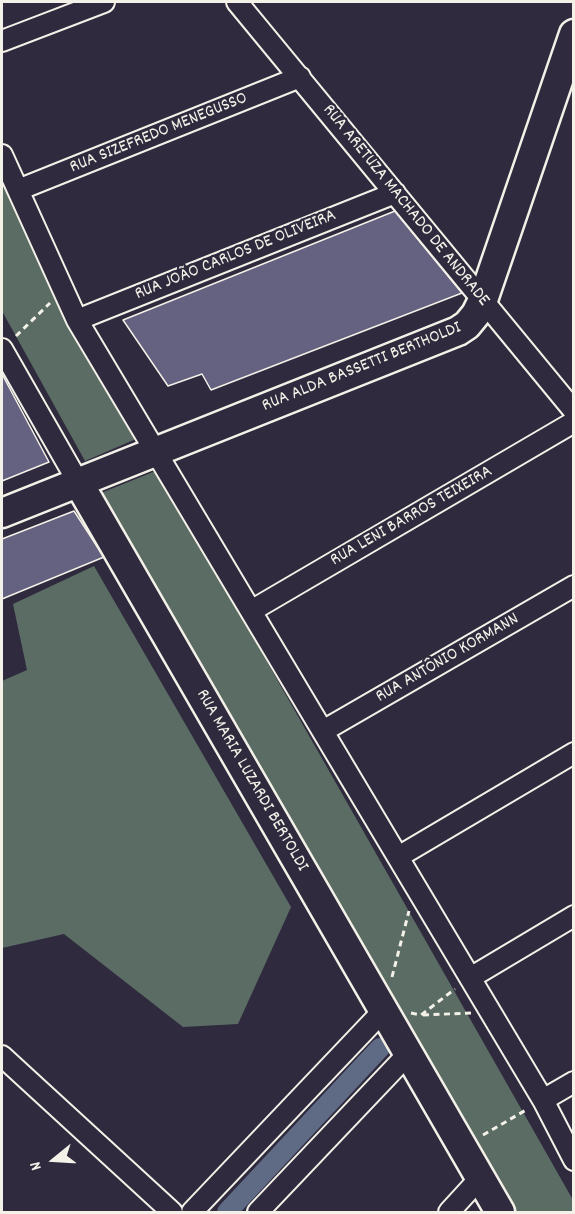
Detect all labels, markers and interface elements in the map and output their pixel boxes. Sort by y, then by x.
street label: RUA SIZEFREDO MENEGUSSO [67,88,251,180]
street label: RUA ARETUZA MACHADO DE ANDRADE [317,101,493,311]
street label: RUA JOÃO CARLOS DE OLIVEIRA [132,206,340,306]
street label: RUA ALDA BASSETTI BERTHOLDI [259,318,465,418]
street label: RUA LENI BARROS TEIXEIRA [327,462,497,572]
street label: RUA ANTÔNIO KORMANN [373,609,523,709]
street label: RUA MARIA LUZARDI BERTOLDI [190,686,312,876]
north arrow [24,1130,84,1190]
text: N [24,1158,49,1173]

